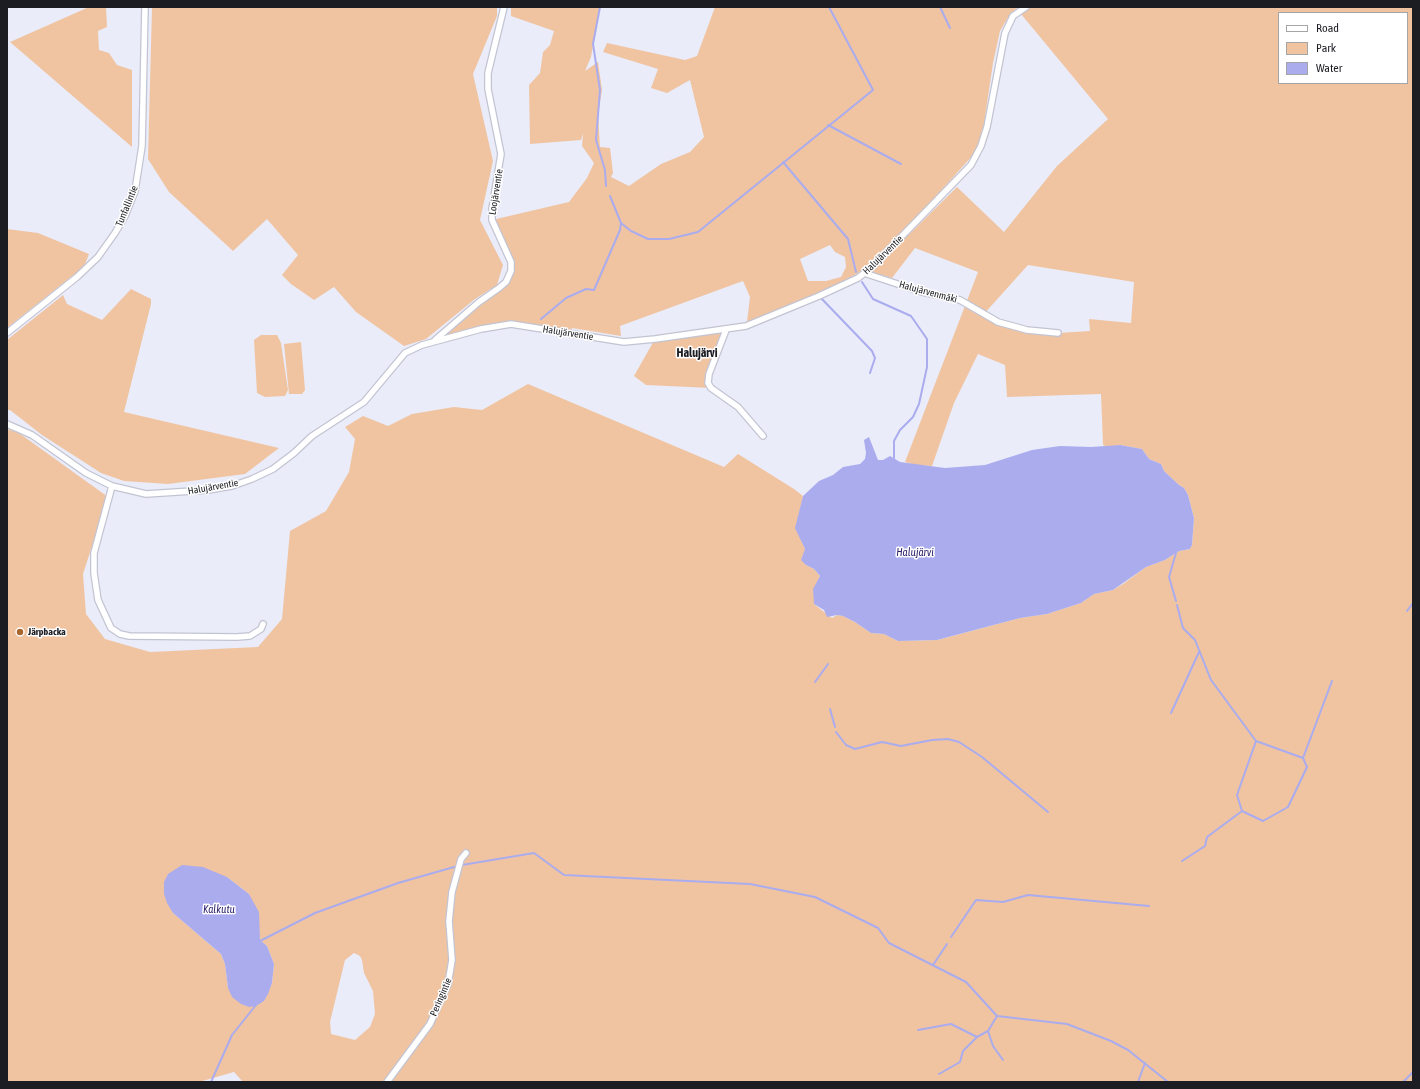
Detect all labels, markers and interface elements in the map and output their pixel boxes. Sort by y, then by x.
legend [1278,12,1408,84]
text: Road [1316,21,1339,35]
text: Park [1316,41,1336,55]
text: Water [1316,61,1342,75]
street label: Loojärventie [486,168,506,216]
street label: Tunfallintie [113,184,141,228]
street label: Halujärventie [860,233,906,277]
street label: Halujärvenmäki [898,279,958,305]
street label: Halujärventie [542,323,594,343]
district label: Halujärvi [676,346,718,360]
street label: Halujärventie [187,477,239,497]
water label: Halujärvi [896,546,934,560]
place label: Järpbacka [28,626,66,638]
marker: Järpbacka [15,627,25,637]
water label: Kalkutu [203,903,235,917]
street label: Peringintie [428,976,454,1018]

